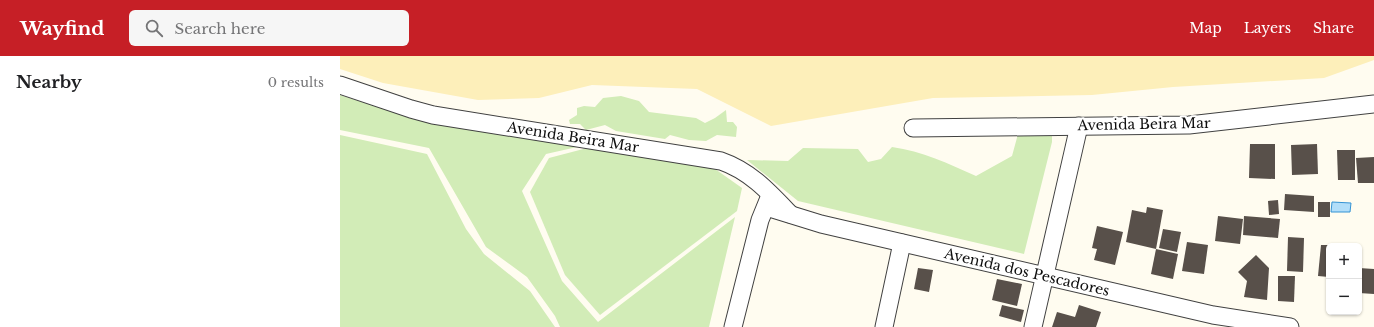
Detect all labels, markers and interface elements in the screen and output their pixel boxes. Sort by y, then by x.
search box [129,10,409,46]
text: Wayfind [20,17,105,40]
icon: search [143,17,165,39]
text: Search here [175,19,265,38]
text: Map [1189,19,1222,37]
text: Layers [1244,19,1291,37]
text: Share [1313,19,1354,37]
text: Nearby [16,72,82,93]
text: 0 results [268,74,324,91]
street label: Avenida Beira Mar [1076,114,1211,134]
street label: Avenida Beira Mar [505,118,641,156]
map controls [1326,243,1362,315]
button: + [1326,243,1362,279]
street label: Avenida dos Pescadores [942,244,1111,300]
button: − [1326,279,1362,315]

